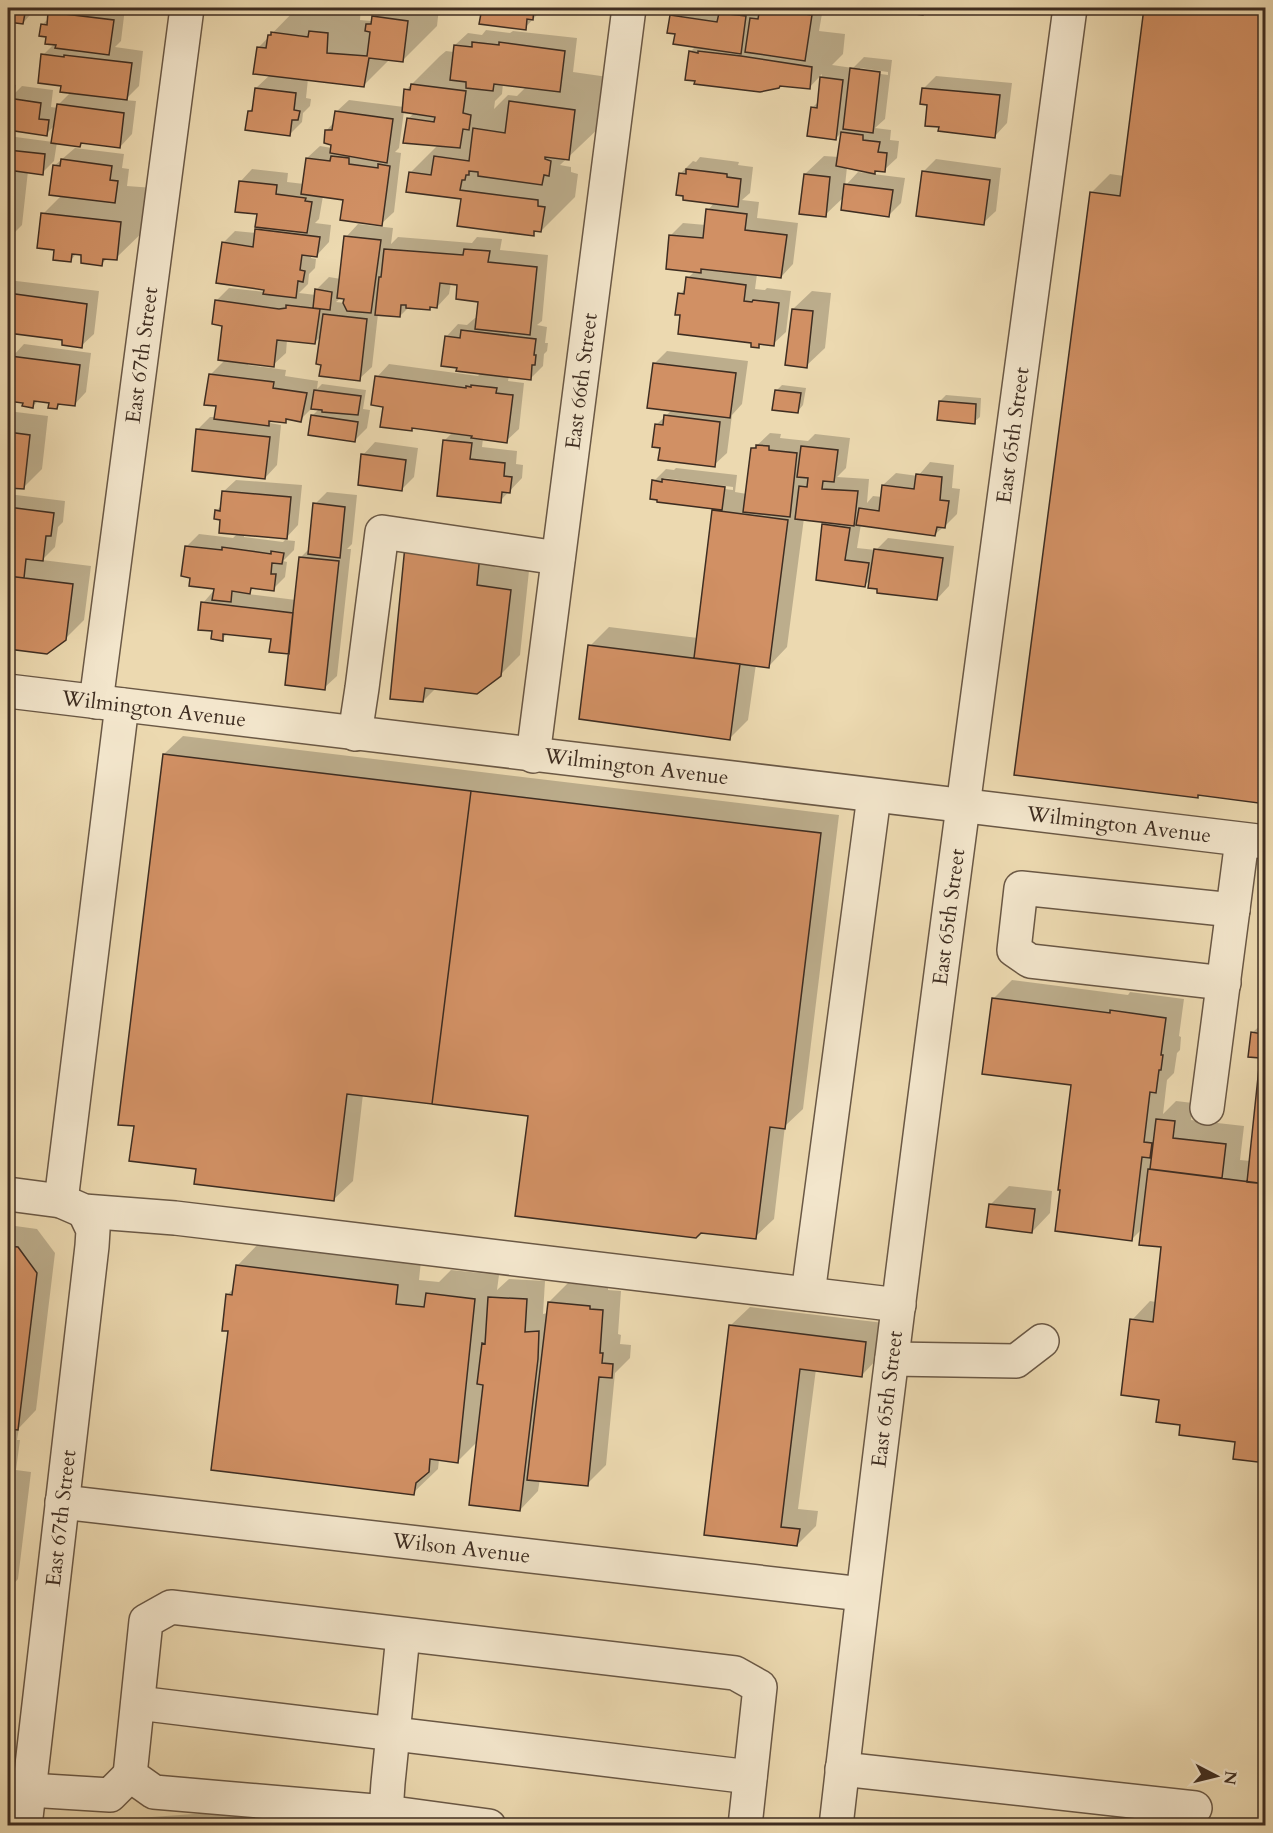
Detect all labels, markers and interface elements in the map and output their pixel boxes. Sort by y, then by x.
street label: East 67th Street [118,285,165,425]
street label: East 66th Street [558,311,604,451]
street label: East 65th Street [989,365,1036,505]
street label: Wilmington Avenue [59,683,248,734]
street label: Wilmington Avenue [542,741,730,792]
street label: Wilmington Avenue [1024,799,1213,850]
street label: East 65th Street [925,847,972,987]
street label: East 65th Street [864,1329,910,1469]
street label: East 67th Street [38,1448,83,1588]
street label: Wilson Avenue [390,1525,532,1570]
north arrow [1186,1746,1246,1806]
text: N [1218,1769,1242,1786]

